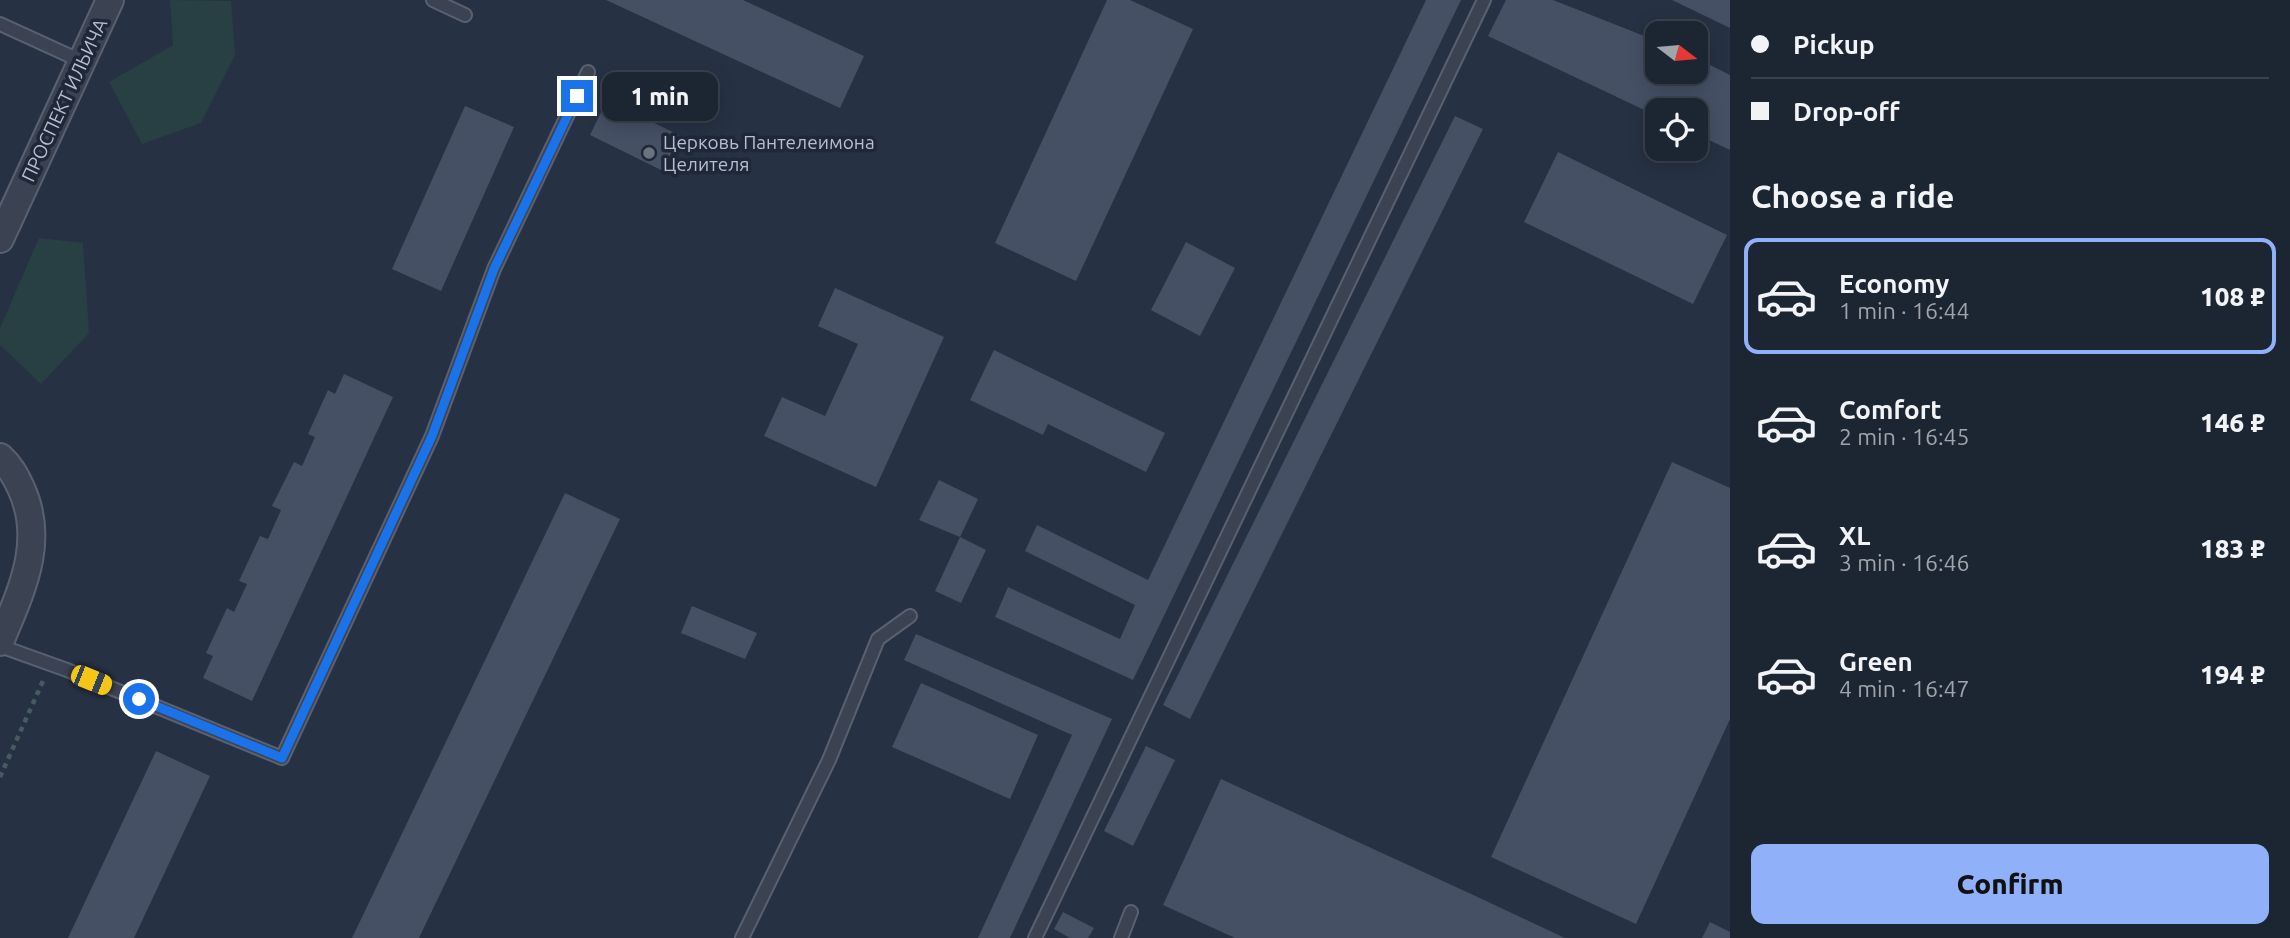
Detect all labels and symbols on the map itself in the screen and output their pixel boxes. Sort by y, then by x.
street label: ПРОСПЕКТ ИЛЬИЧА [17,14,112,185]
north arrow [1645,21,1708,84]
callout: 1 min [602,72,717,120]
route end [561,80,593,112]
place label: Церковь Пантелеимона Целителя [663,131,875,175]
marker: Церковь Пантелеимона Целителя [641,145,657,161]
car [68,662,115,698]
route start [123,683,155,715]

